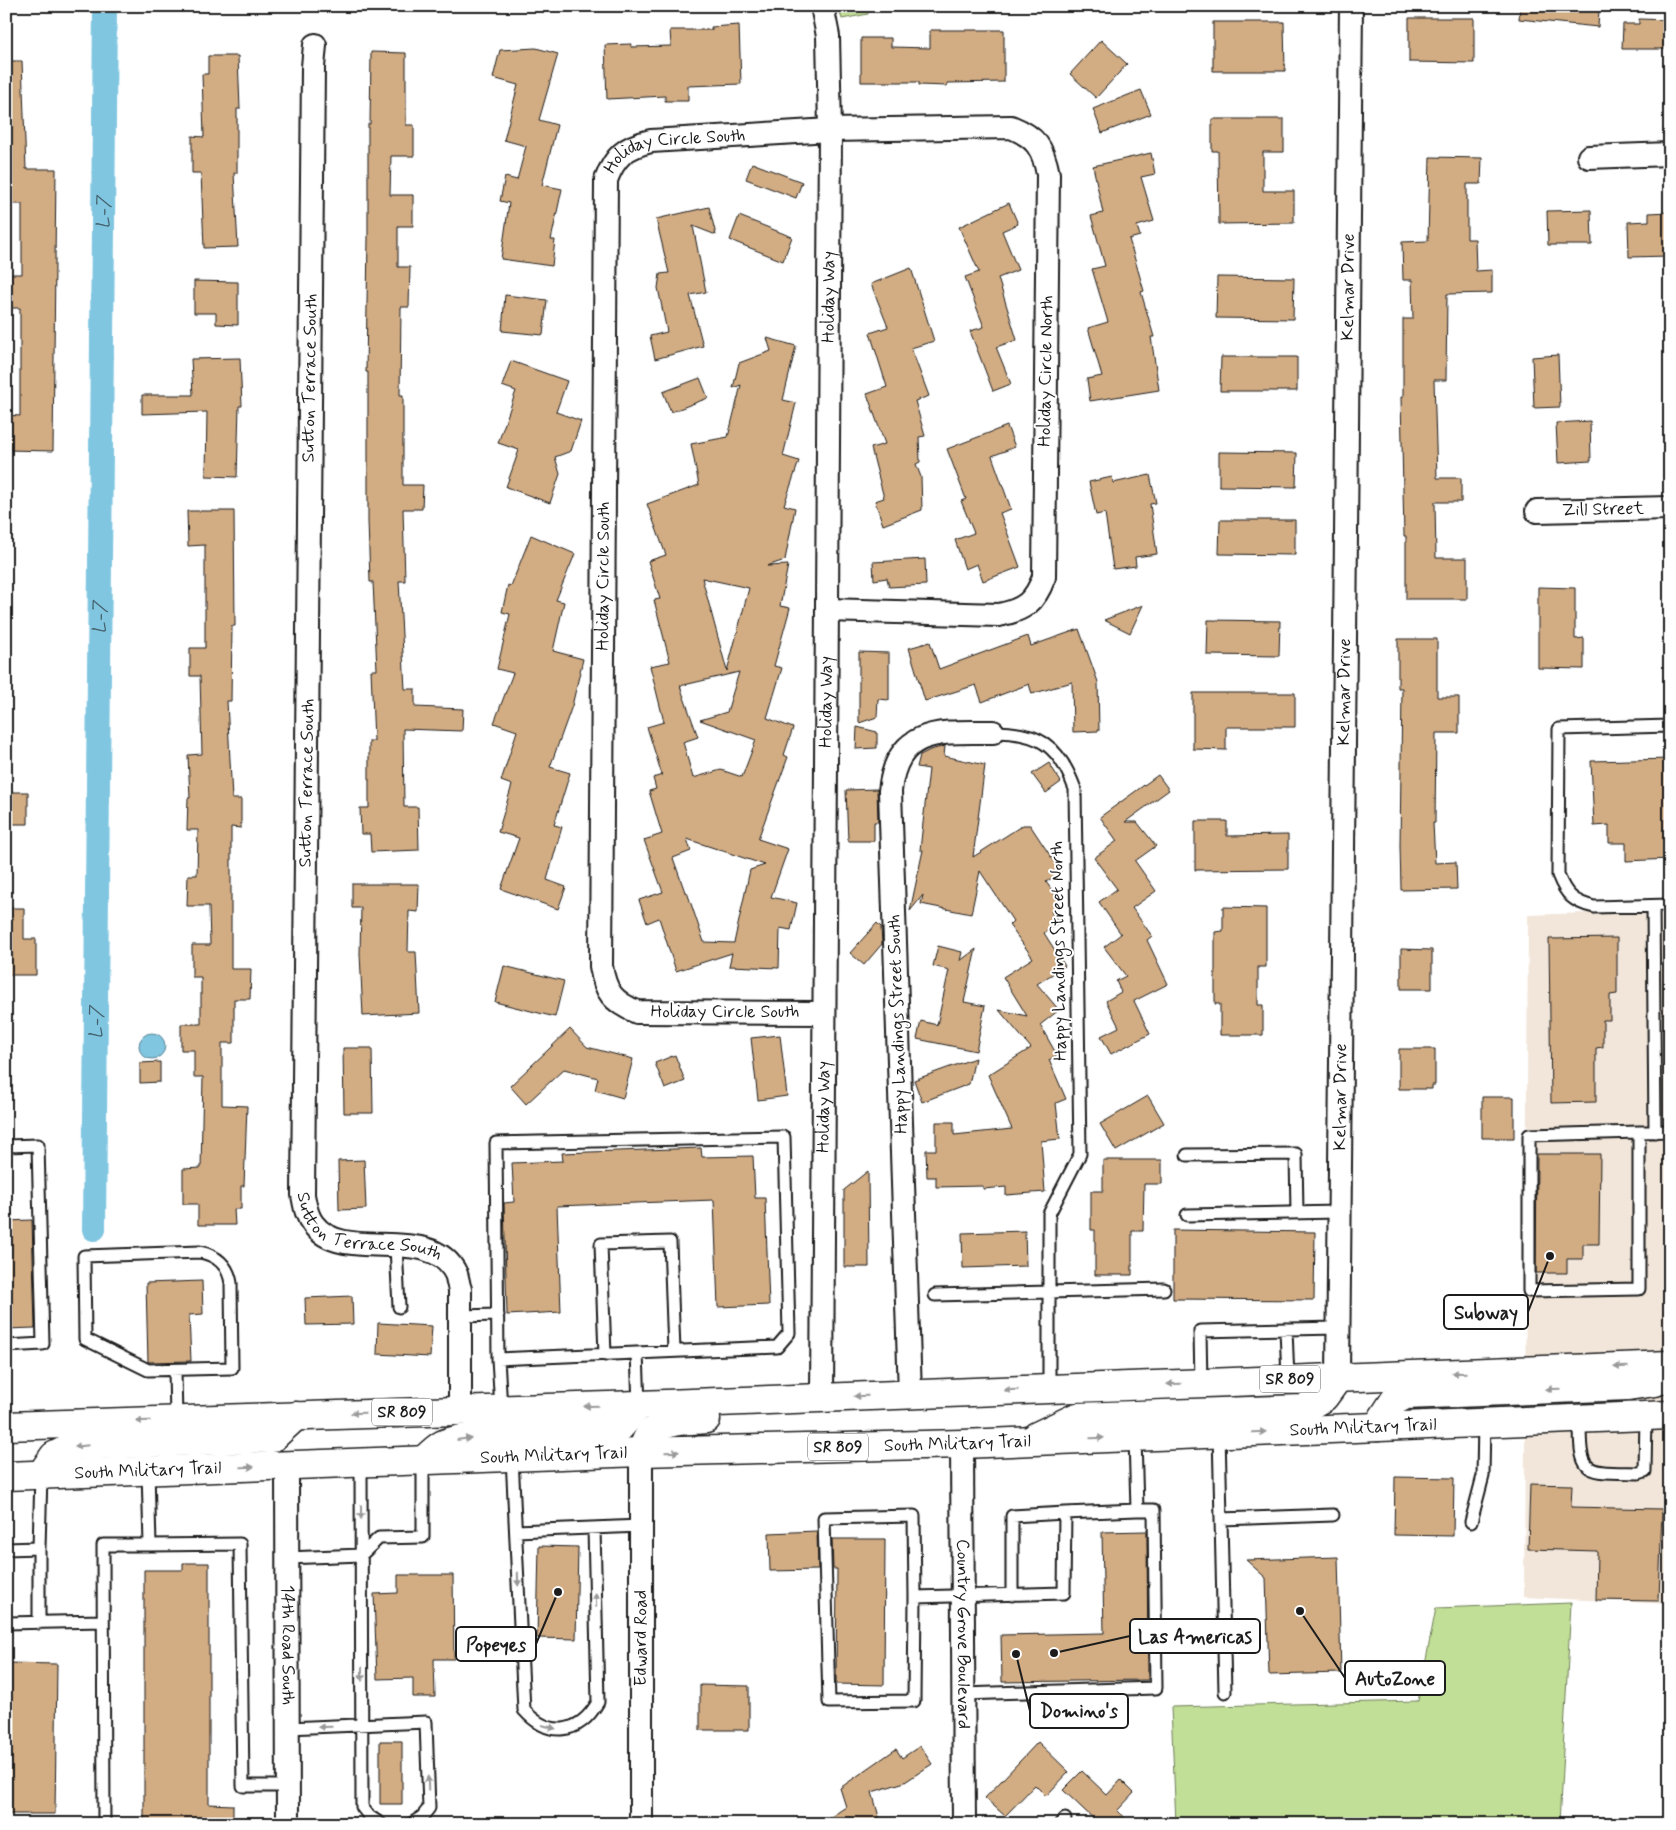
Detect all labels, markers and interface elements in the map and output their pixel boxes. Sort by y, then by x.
street label: Holiday Circle South [598,123,746,178]
water label: L-7 [90,195,116,229]
street label: Kelmar Drive [1336,233,1361,341]
street label: Holiday Way [817,251,841,343]
street label: Sutton Terrace South [297,293,323,463]
street label: Holiday Circle North [1033,295,1059,447]
street label: Zill Street [1562,497,1645,522]
street label: Holiday Circle South [591,502,616,651]
water label: L-7 [87,600,112,634]
street label: Kelmar Drive [1332,638,1357,746]
street label: Holiday Way [814,656,839,748]
street label: Sutton Terrace South [294,698,320,868]
street label: Happy Landings Street North [1045,841,1074,1061]
street label: Happy Landings Street South [882,914,915,1134]
street label: Holiday Circle South [651,1000,799,1024]
water label: L-7 [83,1005,109,1039]
street label: Kelmar Drive [1328,1043,1353,1151]
street label: Holiday Way [812,1061,836,1153]
street label: Sutton Terrace South [291,1190,446,1266]
callout: Subway [1444,1295,1528,1329]
text: Subway [1454,1301,1518,1327]
one-way arrow [1613,1364,1629,1372]
road number: SR 809 [1260,1366,1320,1392]
one-way arrow [1450,1369,1466,1377]
one-way arrow [1166,1380,1182,1388]
one-way arrow [1545,1385,1561,1393]
one-way arrow [1003,1387,1019,1395]
one-way arrow [853,1392,869,1400]
road number: SR 809 [372,1398,432,1425]
one-way arrow [582,1402,598,1410]
one-way arrow [350,1410,366,1418]
street label: South Military Trail [1289,1413,1437,1443]
one-way arrow [135,1418,151,1426]
one-way arrow [1251,1427,1267,1435]
street label: South Military Trail [884,1429,1031,1458]
one-way arrow [457,1434,473,1442]
road number: SR 809 [808,1434,868,1460]
one-way arrow [1089,1434,1105,1442]
street label: South Military Trail [480,1441,628,1470]
one-way arrow [73,1442,89,1450]
one-way arrow [664,1447,680,1455]
street label: South Military Trail [74,1456,222,1485]
one-way arrow [240,1463,256,1471]
one-way arrow [357,1504,365,1520]
street label: Country Grove Boulevard [950,1539,976,1729]
one-way arrow [515,1572,523,1588]
street label: 14th Road South [275,1585,300,1705]
street label: Edward Road [629,1590,653,1686]
one-way arrow [591,1592,599,1608]
callout: Las Americas [1130,1619,1260,1653]
text: Las Americas [1138,1625,1252,1650]
callout: Popeyes [456,1627,536,1661]
text: Popeyes [466,1633,527,1658]
callout: AutoZone [1345,1661,1445,1695]
one-way arrow [358,1667,366,1683]
text: AutoZone [1355,1667,1435,1692]
callout: Domino's [1030,1694,1128,1728]
text: Domino's [1040,1699,1119,1724]
one-way arrow [317,1723,333,1731]
one-way arrow [542,1723,557,1731]
one-way arrow [424,1775,432,1791]

